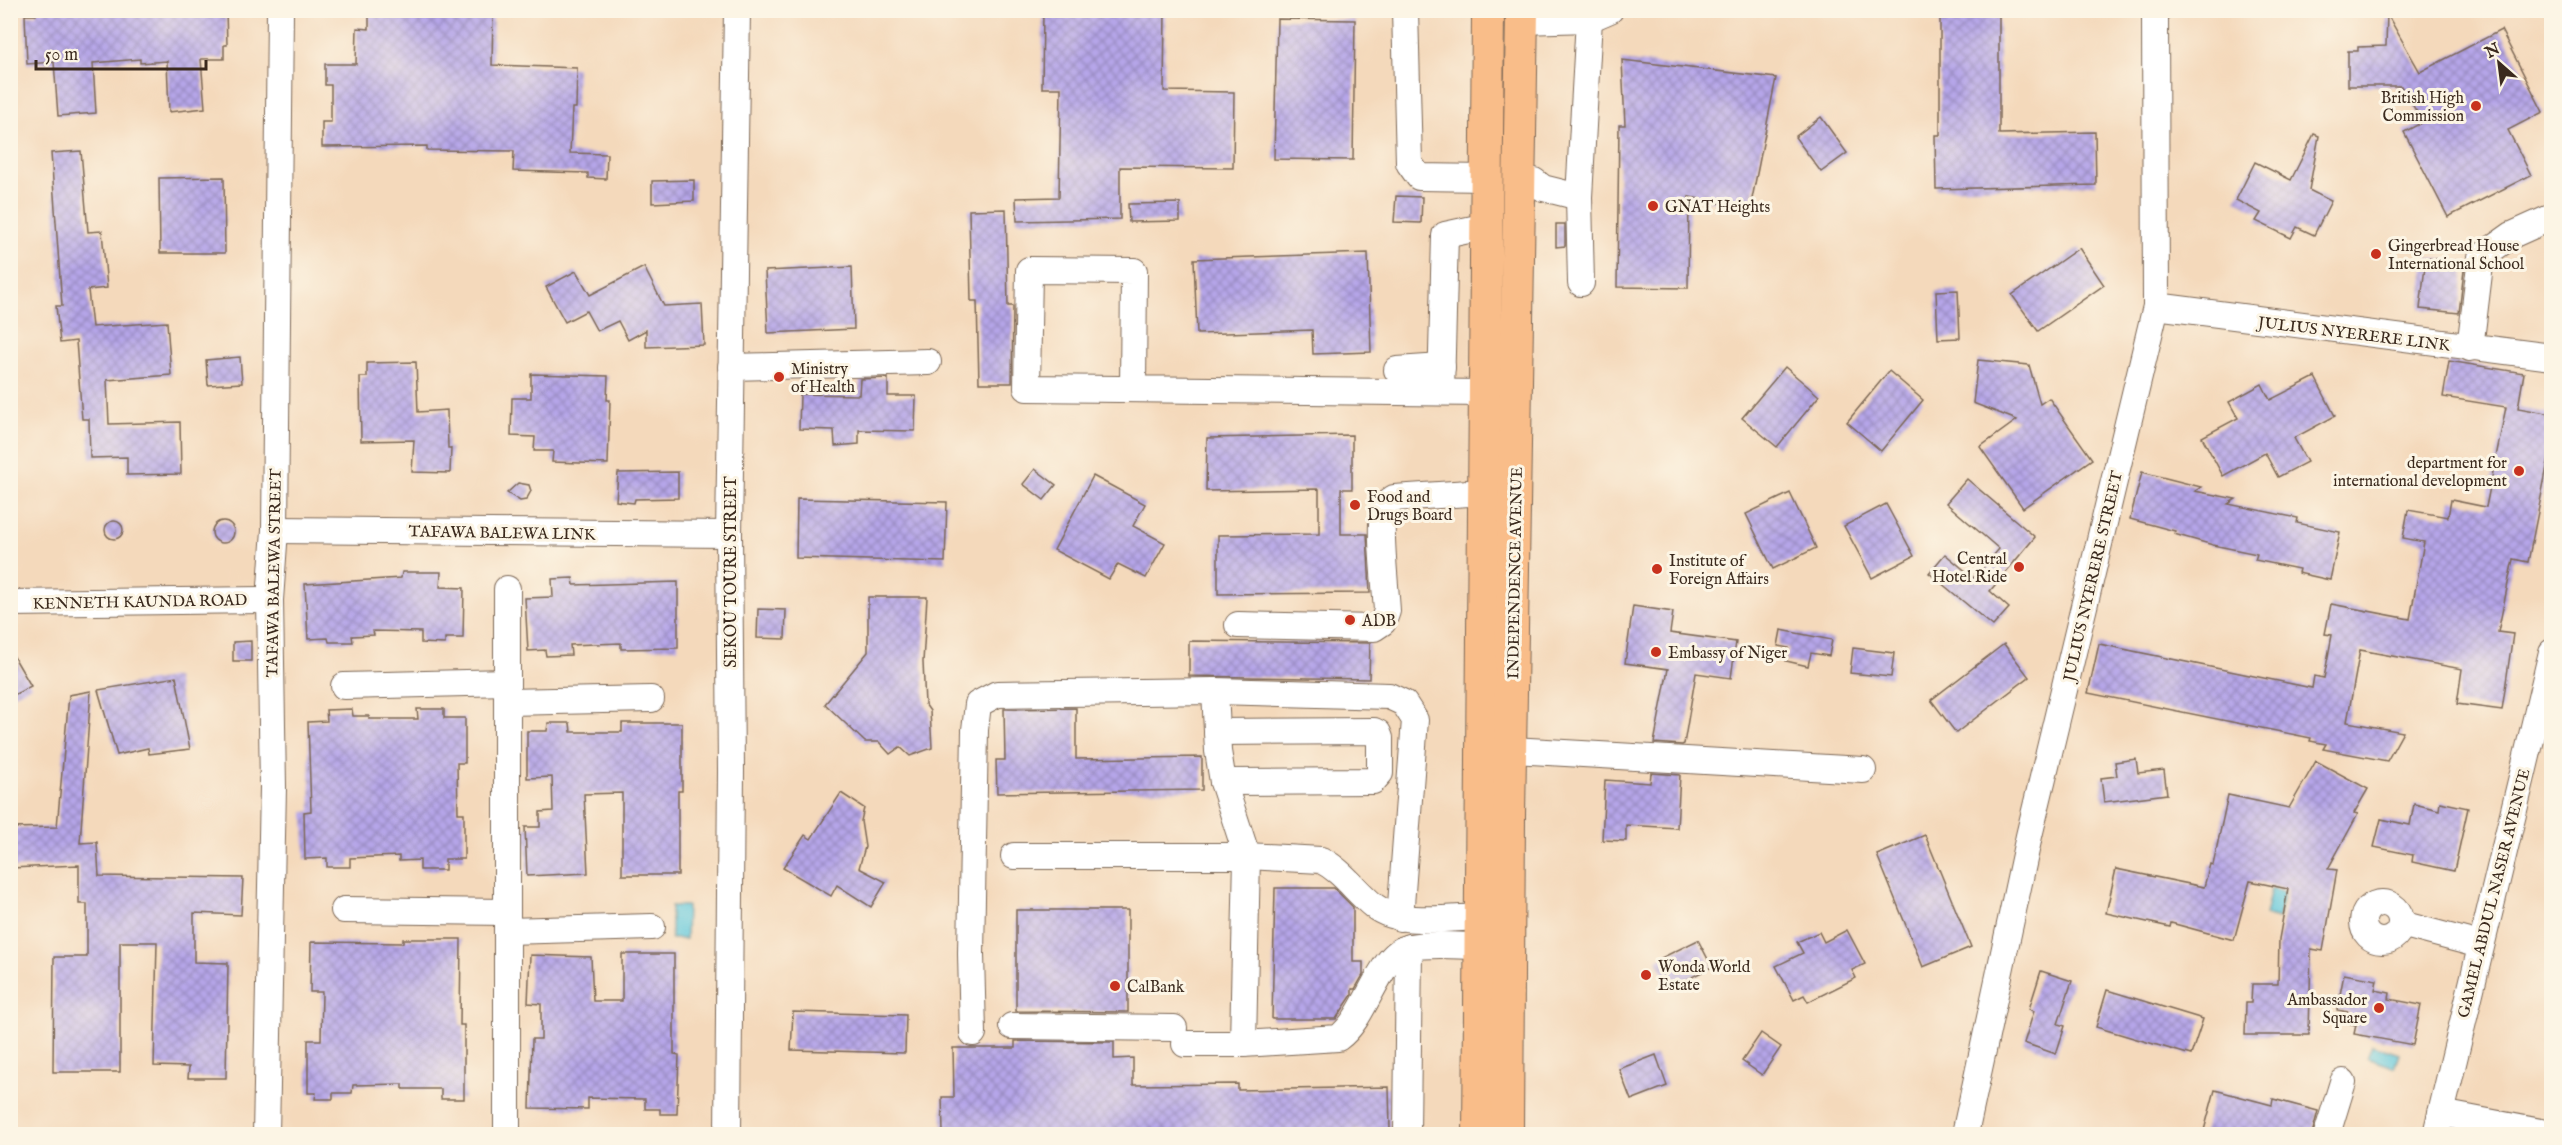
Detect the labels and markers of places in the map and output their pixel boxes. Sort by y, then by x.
place label: British High Commission [2381,89,2464,127]
marker: British High Commission [2469,99,2483,113]
place label: GNAT Heights [1665,198,1770,218]
marker: GNAT Heights [1646,199,1660,213]
place label: Gingerbread House International School [2388,237,2525,275]
marker: Gingerbread House International School [2369,247,2383,261]
place label: Ministry of Health [791,360,856,398]
marker: Ministry of Health [772,370,786,384]
place label: department for international development [2333,454,2508,492]
marker: department for international development [2512,464,2526,478]
place label: Food and Drugs Board [1367,488,1453,526]
marker: Food and Drugs Board [1348,498,1362,512]
place label: Central Hotel Ride [1932,550,2008,588]
place label: Institute of Foreign Affairs [1669,552,1769,590]
marker: Central Hotel Ride [2012,560,2026,574]
marker: Institute of Foreign Affairs [1650,562,1664,576]
place label: ADB [1361,612,1396,632]
marker: ADB [1343,613,1357,627]
place label: Embassy of Niger [1668,644,1787,664]
marker: Embassy of Niger [1649,645,1663,659]
place label: Wonda World Estate [1658,958,1751,996]
marker: Wonda World Estate [1639,968,1653,982]
place label: CalBank [1127,978,1185,998]
marker: CalBank [1108,979,1122,993]
place label: Ambassador Square [2286,991,2367,1029]
marker: Ambassador Square [2372,1001,2386,1015]

